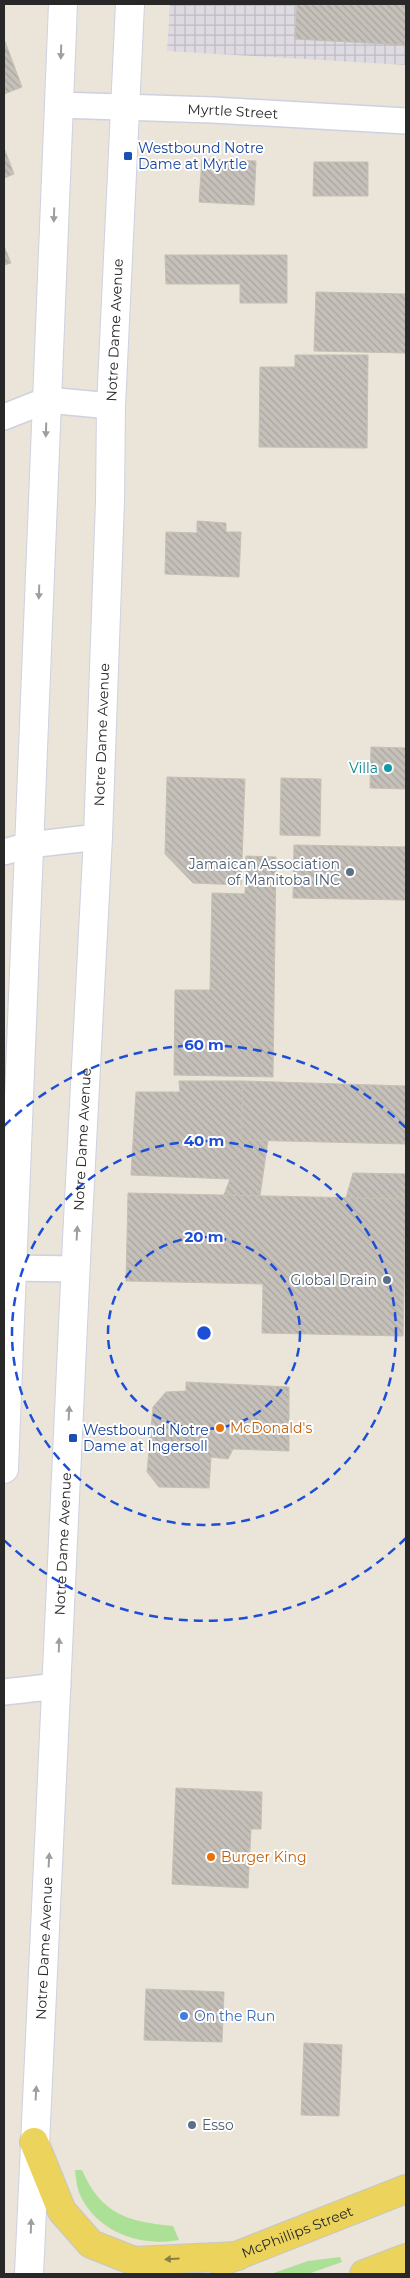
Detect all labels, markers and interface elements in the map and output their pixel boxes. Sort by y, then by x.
one-way arrow [57,45,65,61]
street label: Myrtle Street [187,100,279,123]
place label: Westbound Notre Dame at Myrtle [138,139,264,173]
marker: Westbound Notre Dame at Myrtle [122,150,134,162]
one-way arrow [50,207,58,223]
street label: Notre Dame Avenue [102,258,127,402]
one-way arrow [41,422,49,438]
one-way arrow [35,584,43,600]
street label: Notre Dame Avenue [90,663,113,807]
place label: Villa [349,759,378,777]
marker: Villa [382,762,394,774]
place label: Jamaican Association of Manitoba INC [188,855,340,889]
marker: Jamaican Association of Manitoba INC [344,866,356,878]
text: 60 m [184,1035,224,1054]
street label: Notre Dame Avenue [69,1067,95,1211]
text: 40 m [184,1131,224,1150]
one-way arrow [74,1225,82,1241]
text: 20 m [184,1227,224,1246]
place label: Global Drain [290,1271,377,1289]
marker: Global Drain [381,1274,393,1286]
centre of rings [195,1324,213,1342]
one-way arrow [66,1404,74,1420]
place label: McDonald's [230,1419,312,1437]
place label: Westbound Notre Dame at Ingersoll [83,1421,209,1455]
marker: McDonald's [214,1422,226,1434]
marker: Westbound Notre Dame at Ingersoll [67,1432,79,1444]
street label: Notre Dame Avenue [51,1472,75,1616]
one-way arrow [56,1637,64,1653]
place label: Burger King [221,1848,307,1866]
one-way arrow [45,1851,53,1867]
marker: Burger King [205,1851,217,1863]
street label: Notre Dame Avenue [32,1876,56,2020]
place label: On the Run [194,2007,275,2025]
marker: On the Run [178,2010,190,2022]
one-way arrow [33,2085,41,2101]
place label: Esso [202,2116,234,2134]
marker: Esso [186,2119,198,2131]
street label: McPhillips Street [239,2202,356,2262]
one-way arrow [27,2217,35,2233]
one-way arrow [163,2256,179,2264]

